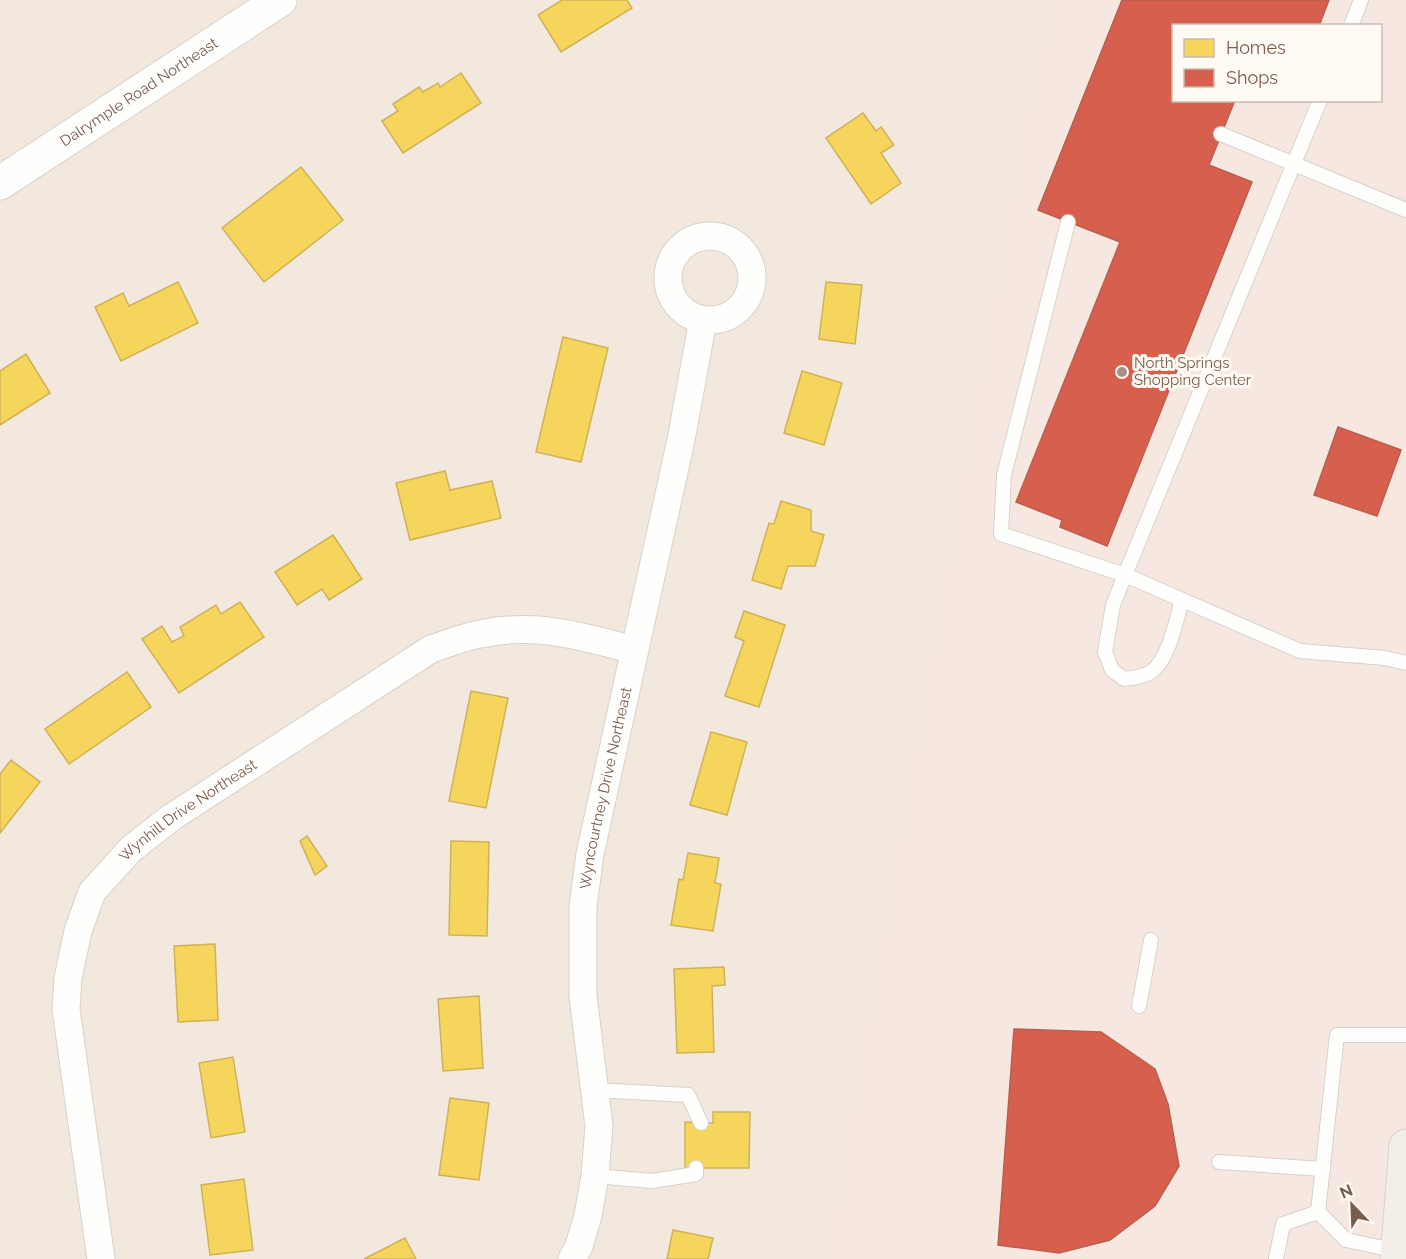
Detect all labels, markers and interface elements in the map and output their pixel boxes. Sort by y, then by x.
legend [1172,24,1382,102]
street label: Dalrymple Road Northeast [57,34,221,150]
text: Homes [1226,37,1286,58]
text: Shops [1226,67,1278,88]
place label: North Springs Shopping Center [1134,354,1252,389]
marker: North Springs Shopping Center [1115,365,1129,379]
street label: Wyncourtney Drive Northeast [576,685,635,890]
street label: Wynhill Drive Northeast [115,755,260,865]
north arrow [1322,1175,1382,1235]
text: N [1337,1181,1356,1203]

